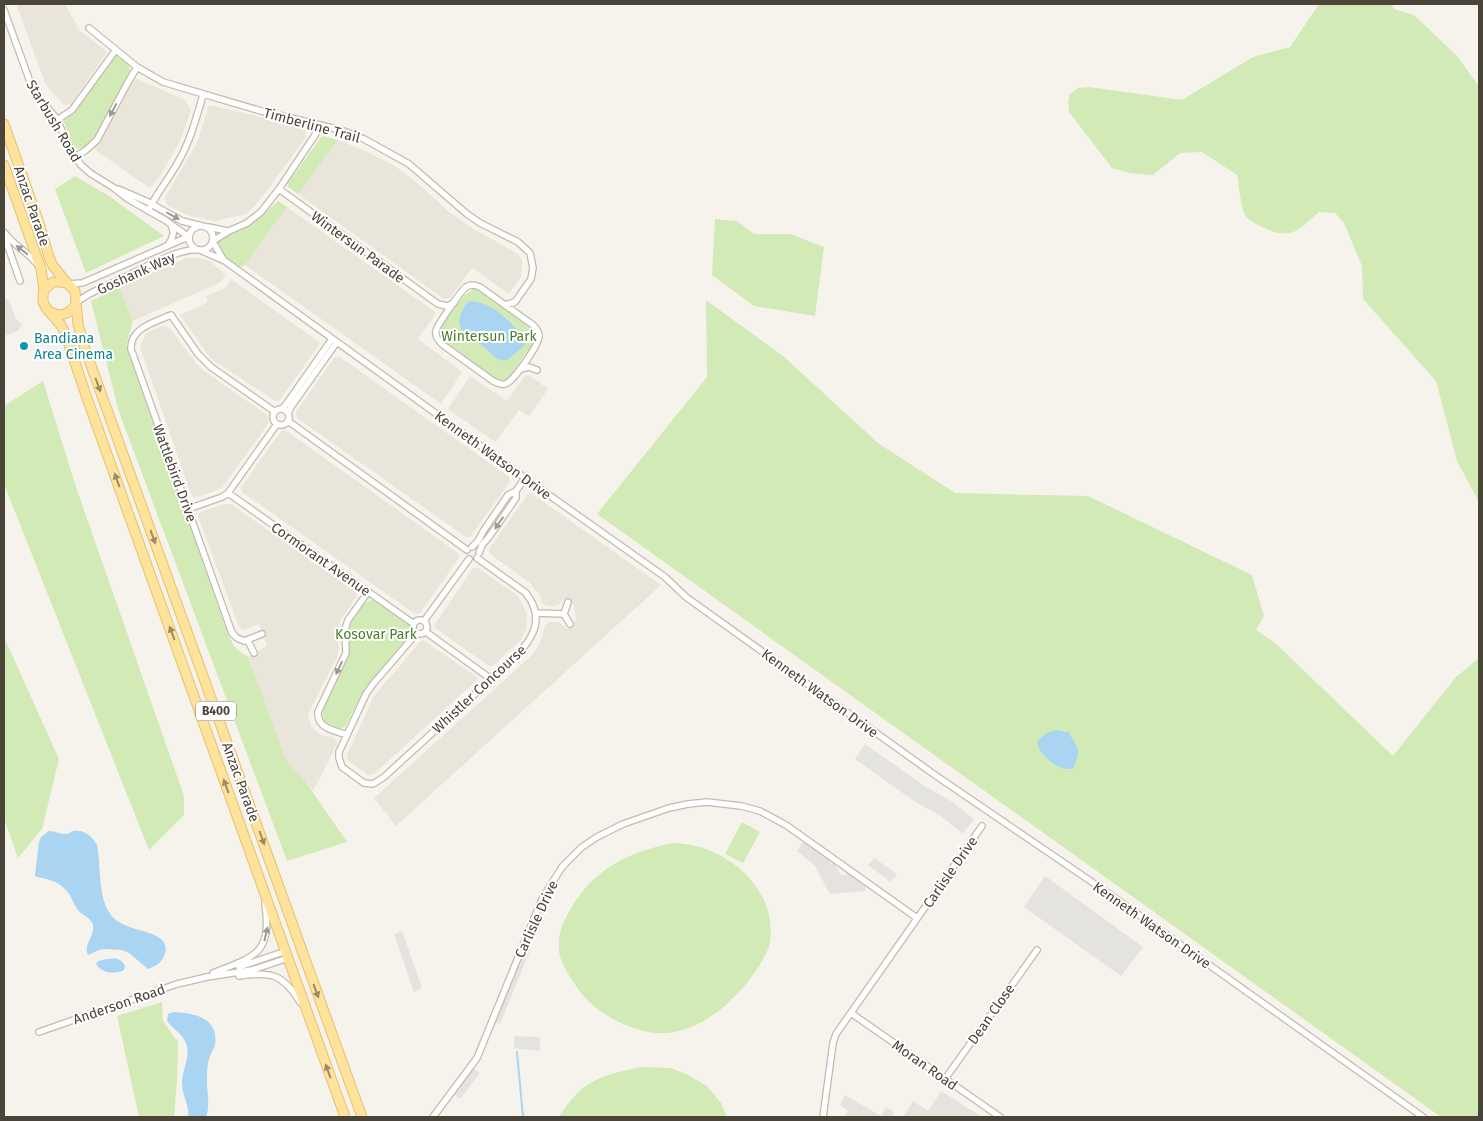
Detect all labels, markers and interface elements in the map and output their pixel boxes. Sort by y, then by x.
street label: Starbush Road [22,77,85,165]
one-way arrow [109,102,117,117]
street label: Timberline Trail [262,104,362,147]
street label: Anzac Parade [10,164,53,248]
street label: Wintersun Parade [308,208,408,287]
one-way arrow [166,212,181,220]
one-way arrow [15,245,29,255]
street label: Goshank Way [94,249,178,298]
park label: Wintersun Park [441,328,538,345]
place label: Bandiana Area Cinema [34,330,113,363]
marker: Bandiana Area Cinema [18,340,30,352]
one-way arrow [95,377,102,392]
street label: Kenneth Watson Drive [431,407,554,503]
street label: Wattlebird Drive [149,422,200,524]
one-way arrow [113,473,120,488]
one-way arrow [494,516,504,529]
street label: Cormorant Avenue [268,519,374,600]
one-way arrow [150,530,157,545]
one-way arrow [168,626,175,641]
park label: Kosovar Park [335,626,418,643]
street label: Whistler Concourse [429,642,530,737]
street label: Kenneth Watson Drive [758,645,881,741]
one-way arrow [335,661,343,675]
road number: B400 [196,701,236,720]
street label: Anzac Parade [218,740,263,824]
one-way arrow [222,779,229,794]
one-way arrow [259,831,266,846]
street label: Carlisle Drive [919,833,981,911]
street label: Carlisle Drive [511,878,562,961]
street label: Kenneth Watson Drive [1090,878,1214,973]
one-way arrow [262,926,270,942]
street label: Anderson Road [71,981,167,1028]
street label: Dean Close [964,981,1018,1048]
one-way arrow [313,984,320,999]
street label: Moran Road [889,1037,961,1094]
one-way arrow [324,1064,331,1079]

